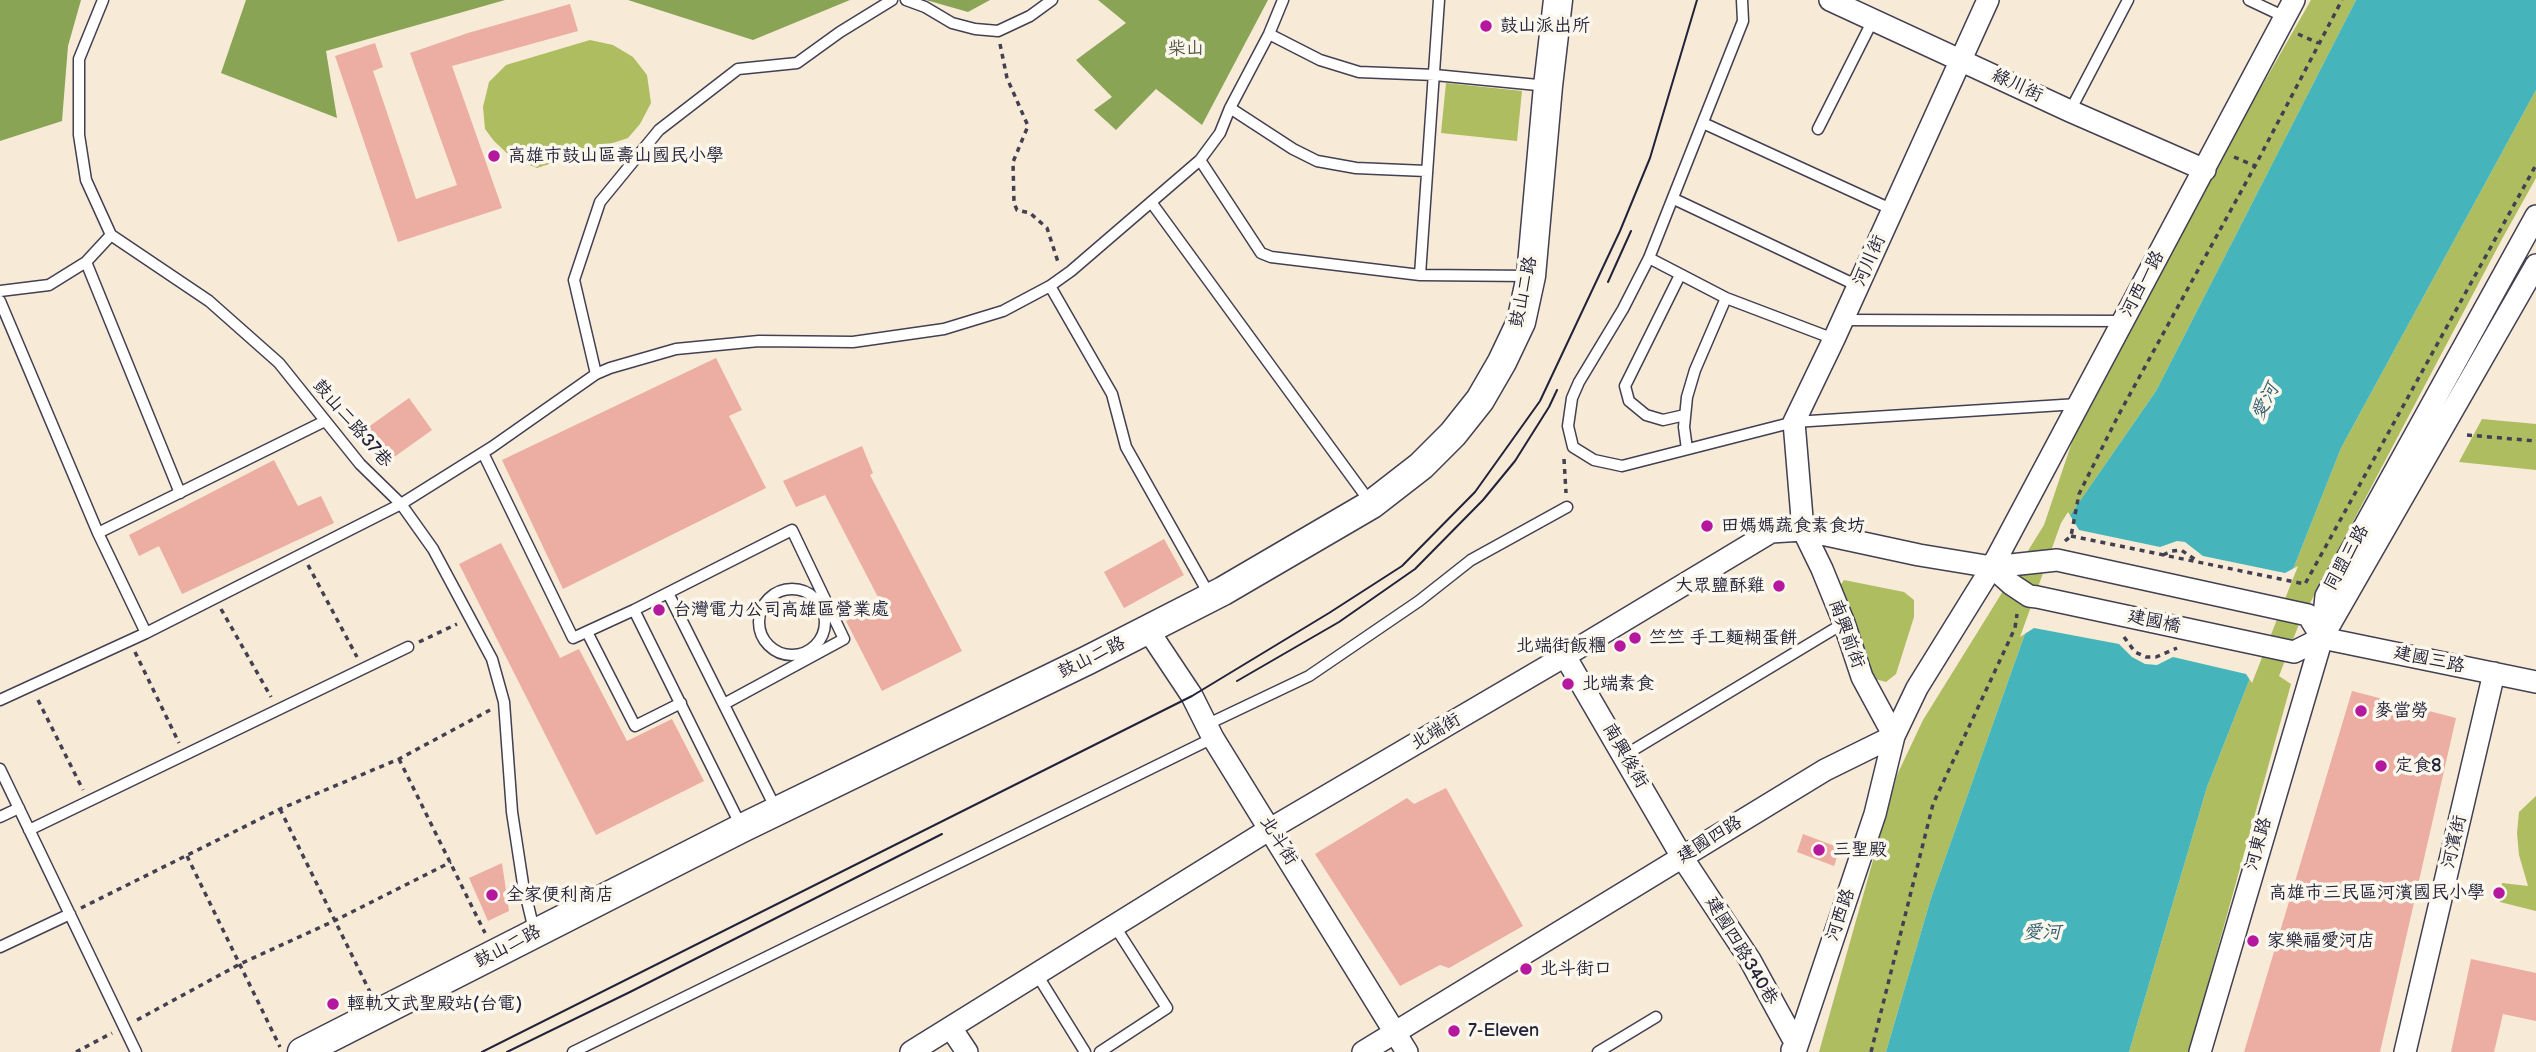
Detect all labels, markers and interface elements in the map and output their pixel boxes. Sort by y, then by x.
place label: 鼓山派出所 [1500,15,1590,37]
marker: 鼓山派出所 [1478,18,1494,34]
park label: 柴山 [1168,38,1204,60]
street label: 綠川街 [1988,65,2046,107]
place label: 高雄市鼓山區壽山國民小學 [508,145,724,167]
marker: 高雄市鼓山區壽山國民小學 [486,148,502,164]
street label: 河川街 [1849,232,1891,290]
street label: 河西一路 [2117,247,2169,321]
street label: 鼓山二路 [1506,255,1542,329]
street label: 鼓山二路37巷 [308,375,396,473]
water label: 愛河 [2247,380,2285,424]
place label: 田媽媽蔬食素食坊 [1721,515,1865,537]
marker: 田媽媽蔬食素食坊 [1699,518,1715,534]
street label: 同盟三路 [2320,521,2374,595]
place label: 大眾鹽酥雞 [1675,575,1765,597]
marker: 大眾鹽酥雞 [1771,578,1787,594]
street label: 南興前街 [1824,596,1868,672]
place label: 台灣電力公司高雄區營業處 [673,599,889,621]
marker: 台灣電力公司高雄區營業處 [651,602,667,618]
street label: 建國橋 [2125,606,2183,638]
place label: 竺竺 手工麵糊蛋餅 [1649,627,1798,649]
marker: 竺竺 手工麵糊蛋餅 [1627,630,1643,646]
street label: 鼓山二路 [1055,633,1129,683]
place label: 北端街飯糰 [1516,635,1606,657]
marker: 北端街飯糰 [1612,638,1628,654]
street label: 建國三路 [2392,642,2466,678]
place label: 北端素食 [1582,673,1654,695]
marker: 北端素食 [1560,676,1576,692]
place label: 麥當勞 [2375,700,2429,722]
marker: 麥當勞 [2353,703,2369,719]
street label: 北端街 [1407,709,1465,755]
street label: 南興後街 [1598,719,1652,793]
place label: 定食8 [2395,755,2441,777]
marker: 定食8 [2373,758,2389,774]
street label: 北斗街 [1255,812,1301,870]
street label: 建國四路 [1674,812,1746,868]
street label: 河濱街 [2438,813,2472,871]
street label: 河東路 [2241,815,2277,873]
place label: 三聖殿 [1833,839,1887,861]
marker: 三聖殿 [1811,842,1827,858]
place label: 高雄市三民區河濱國民小學 [2269,882,2485,904]
place label: 全家便利商店 [506,884,614,906]
marker: 高雄市三民區河濱國民小學 [2491,885,2507,901]
street label: 河西路 [1822,886,1860,944]
marker: 全家便利商店 [484,887,500,903]
street label: 建國四路340巷 [1700,893,1782,1009]
street label: 鼓山二路 [471,921,545,973]
water label: 愛河 [2023,922,2061,944]
place label: 家樂福愛河店 [2267,930,2375,952]
marker: 家樂福愛河店 [2245,933,2261,949]
place label: 北斗街口 [1540,958,1612,980]
marker: 北斗街口 [1518,961,1534,977]
place label: 輕軌文武聖殿站(台電) [347,993,522,1015]
marker: 輕軌文武聖殿站(台電) [325,996,341,1012]
place label: 7-Eleven [1468,1020,1539,1042]
marker: 7-Eleven [1446,1023,1462,1039]

